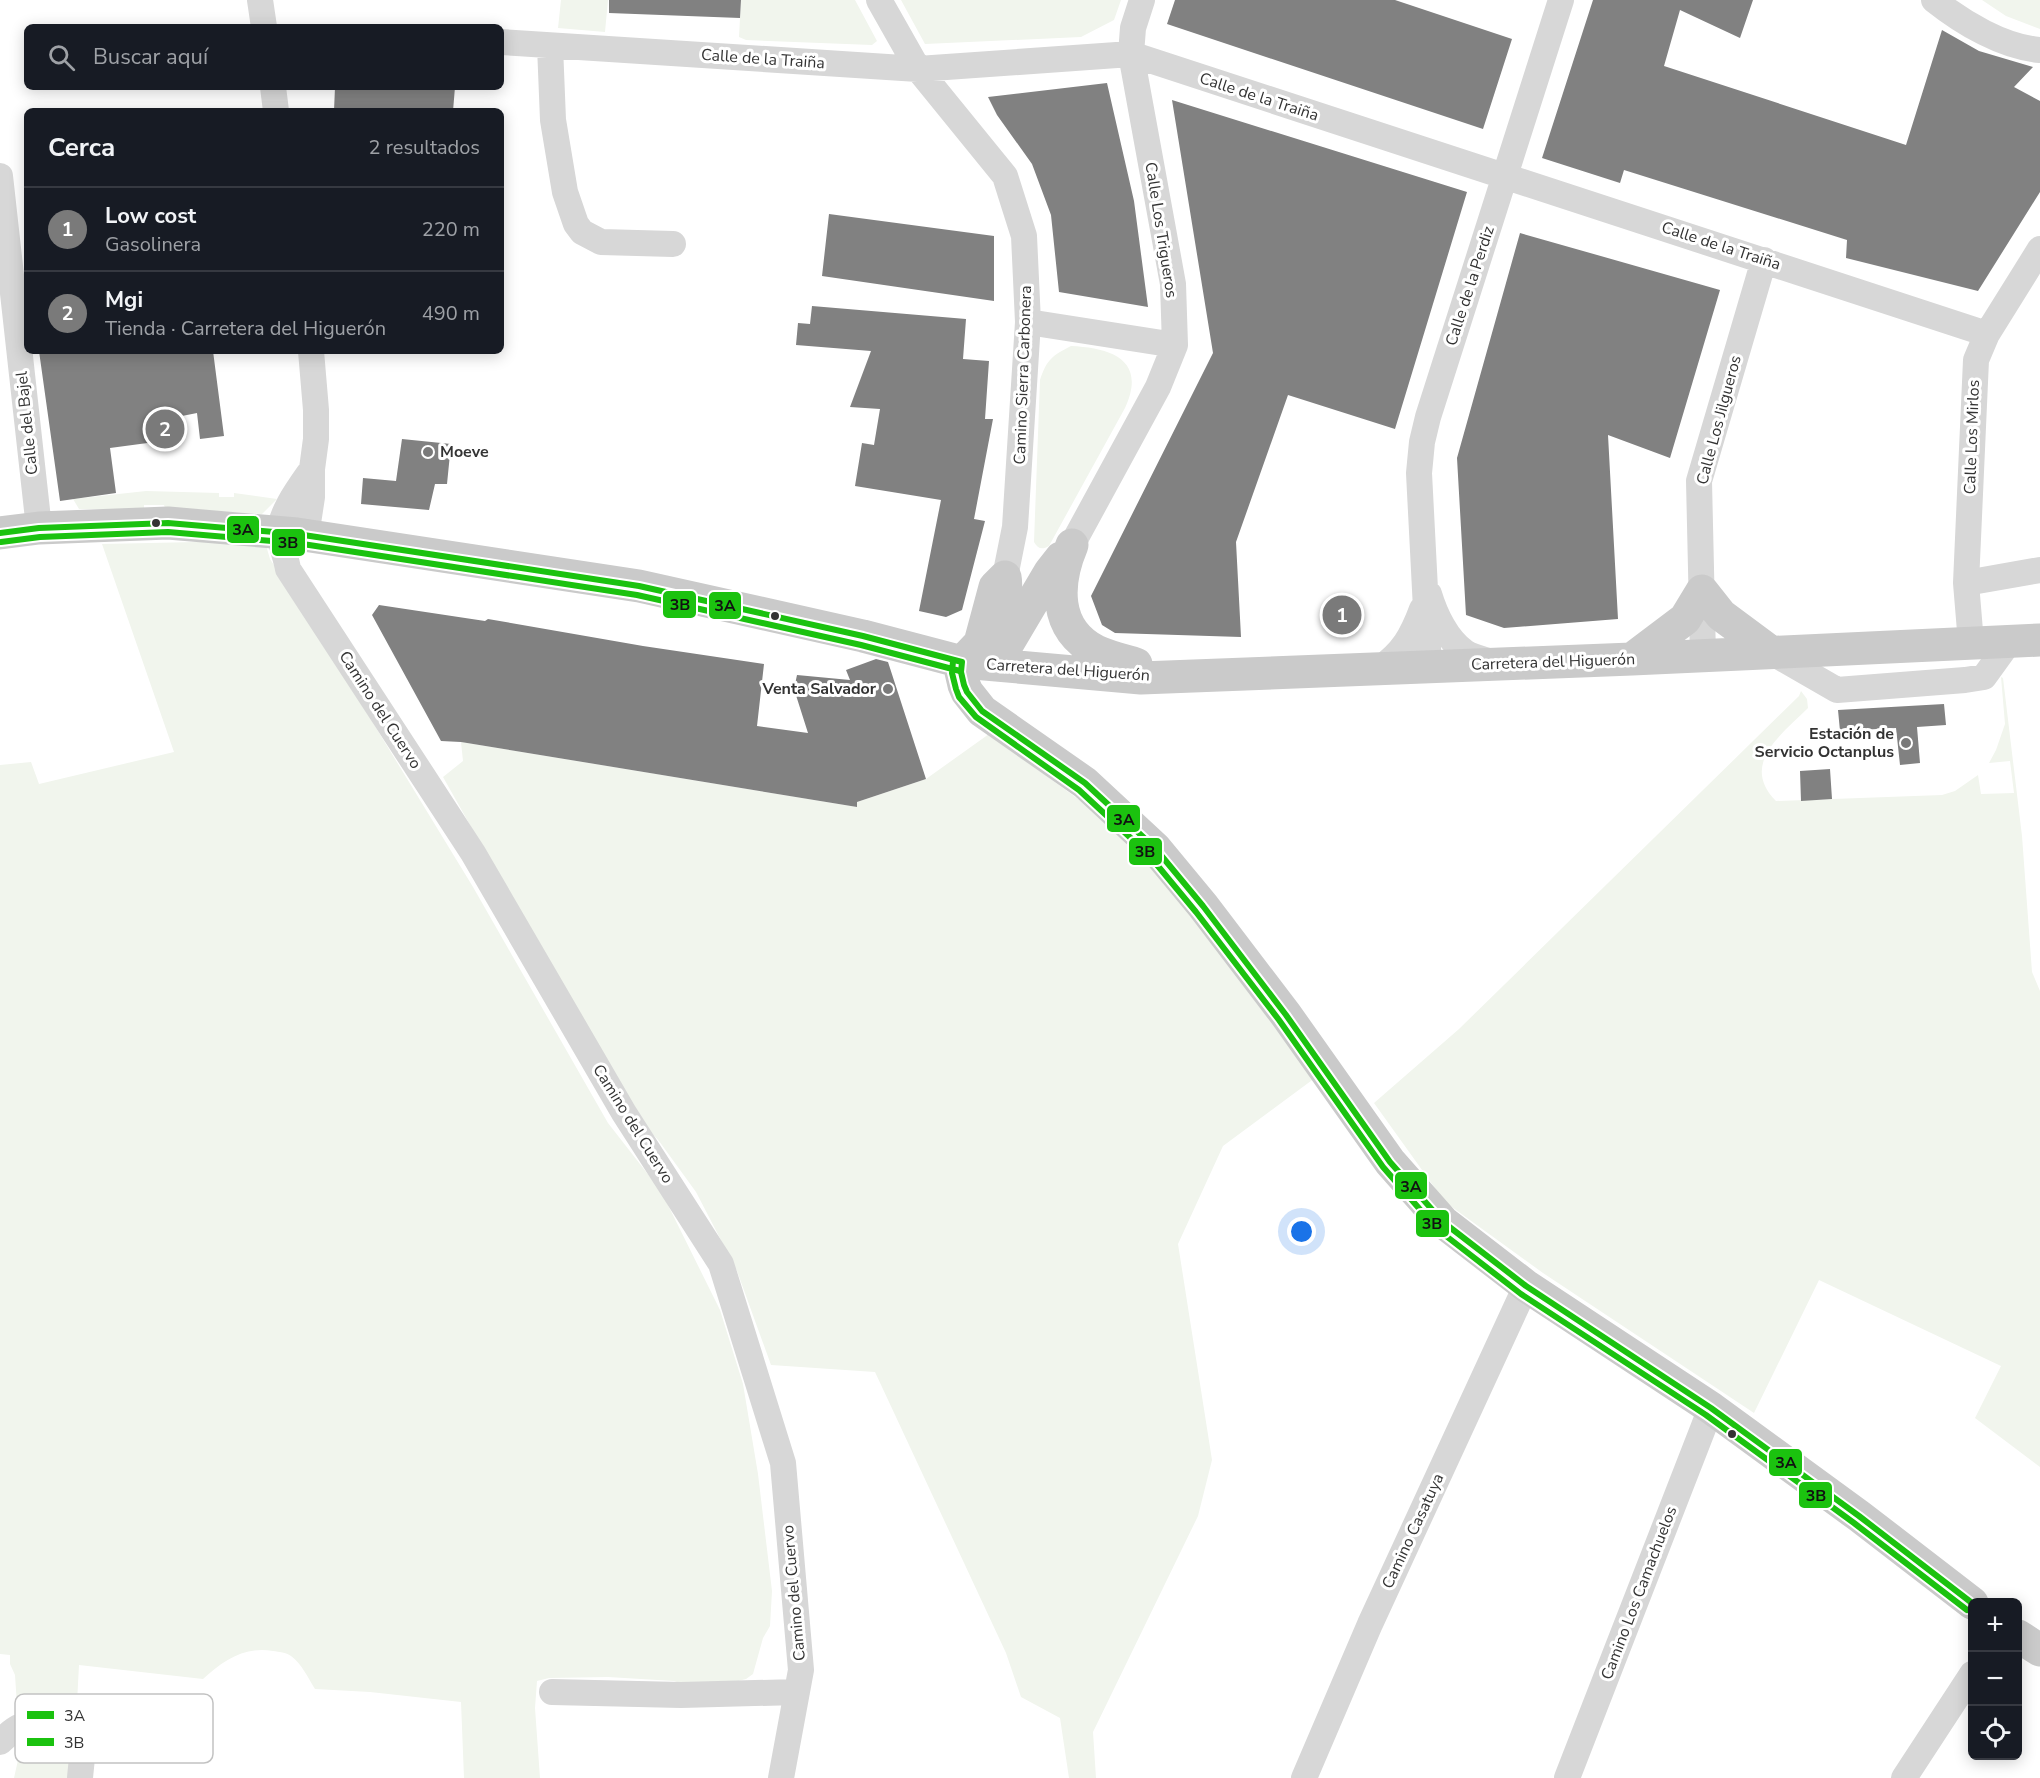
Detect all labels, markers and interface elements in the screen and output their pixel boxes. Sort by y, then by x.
search box [24,24,504,90]
icon: search [45,41,78,74]
text: Buscar aquí [93,42,208,72]
street label: Calle de la Traiña [700,44,826,74]
street label: Calle de la Traiña [1197,67,1321,127]
text: Cerca [48,130,115,165]
text: 2 resultados [369,134,480,161]
street label: Calle Los Trigueros [1139,160,1183,300]
text: Low cost [105,201,196,231]
text: 1 [62,216,74,243]
text: 220 m [422,216,480,243]
street label: Calle de la Traiña [1659,216,1783,276]
street label: Calle de la Perdiz [1440,223,1500,349]
text: Gasolinera [105,231,201,258]
text: Mgi [105,285,143,315]
street label: Camino Sierra Carbonera [1009,285,1037,465]
text: 2 [62,300,74,327]
text: 490 m [422,300,480,327]
text: Tienda · Carretera del Higuerón [105,315,386,342]
street label: Calle Los Jilgueros [1691,353,1747,487]
street label: Calle del Bajel [11,370,43,476]
street label: Calle Los Mirlos [1959,379,1985,495]
pin: 2 [146,406,184,452]
place label: Moeve [440,441,489,463]
marker: Moeve [421,445,435,459]
line badge: 3A [226,515,260,544]
unlabelled marker [150,517,162,529]
text: 3A [232,519,254,541]
line badge: 3B [271,528,306,557]
text: 3B [278,532,298,554]
line badge: 3B [662,590,697,619]
line badge: 3A [708,591,742,620]
pin: 1 [1322,592,1362,638]
text: 3B [670,594,690,616]
text: 3A [714,595,736,617]
unlabelled marker [769,610,781,622]
street label: Camino del Cuervo [334,647,426,773]
street label: Carretera del Higuerón [1471,648,1635,676]
street label: Carretera del Higuerón [985,653,1151,687]
place label: Venta Salvador [761,678,877,700]
marker: Venta Salvador [881,682,895,696]
place label: Estación de Servicio Octanplus [1755,723,1894,763]
marker: Estación de Servicio Octanplus [1899,736,1913,750]
line badge: 3A [1106,804,1141,833]
text: 3A [1113,809,1135,831]
line badge: 3B [1128,837,1163,866]
text: 3B [1135,841,1155,863]
street label: Camino del Cuervo [588,1060,679,1188]
line badge: 3A [1394,1171,1428,1200]
text: 3A [1400,1176,1422,1198]
line badge: 3B [1415,1209,1450,1238]
text: 3B [1422,1213,1442,1235]
your location [1287,1217,1316,1246]
unlabelled marker [1726,1428,1738,1440]
line badge: 3A [1768,1448,1803,1477]
text: 3A [1775,1452,1797,1474]
street label: Camino Casatuya [1377,1470,1449,1592]
line badge: 3B [1798,1481,1833,1509]
text: 3B [1806,1485,1826,1507]
street label: Camino Los Camachuelos [1596,1503,1682,1683]
street label: Camino del Cuervo [777,1524,811,1662]
map controls [1968,1598,2022,1760]
button: + [1968,1598,2022,1652]
button: − [1968,1652,2022,1706]
legend [15,1694,213,1763]
text: 3A [64,1705,86,1727]
button: locate [1968,1706,2022,1760]
text: 3B [64,1732,84,1754]

